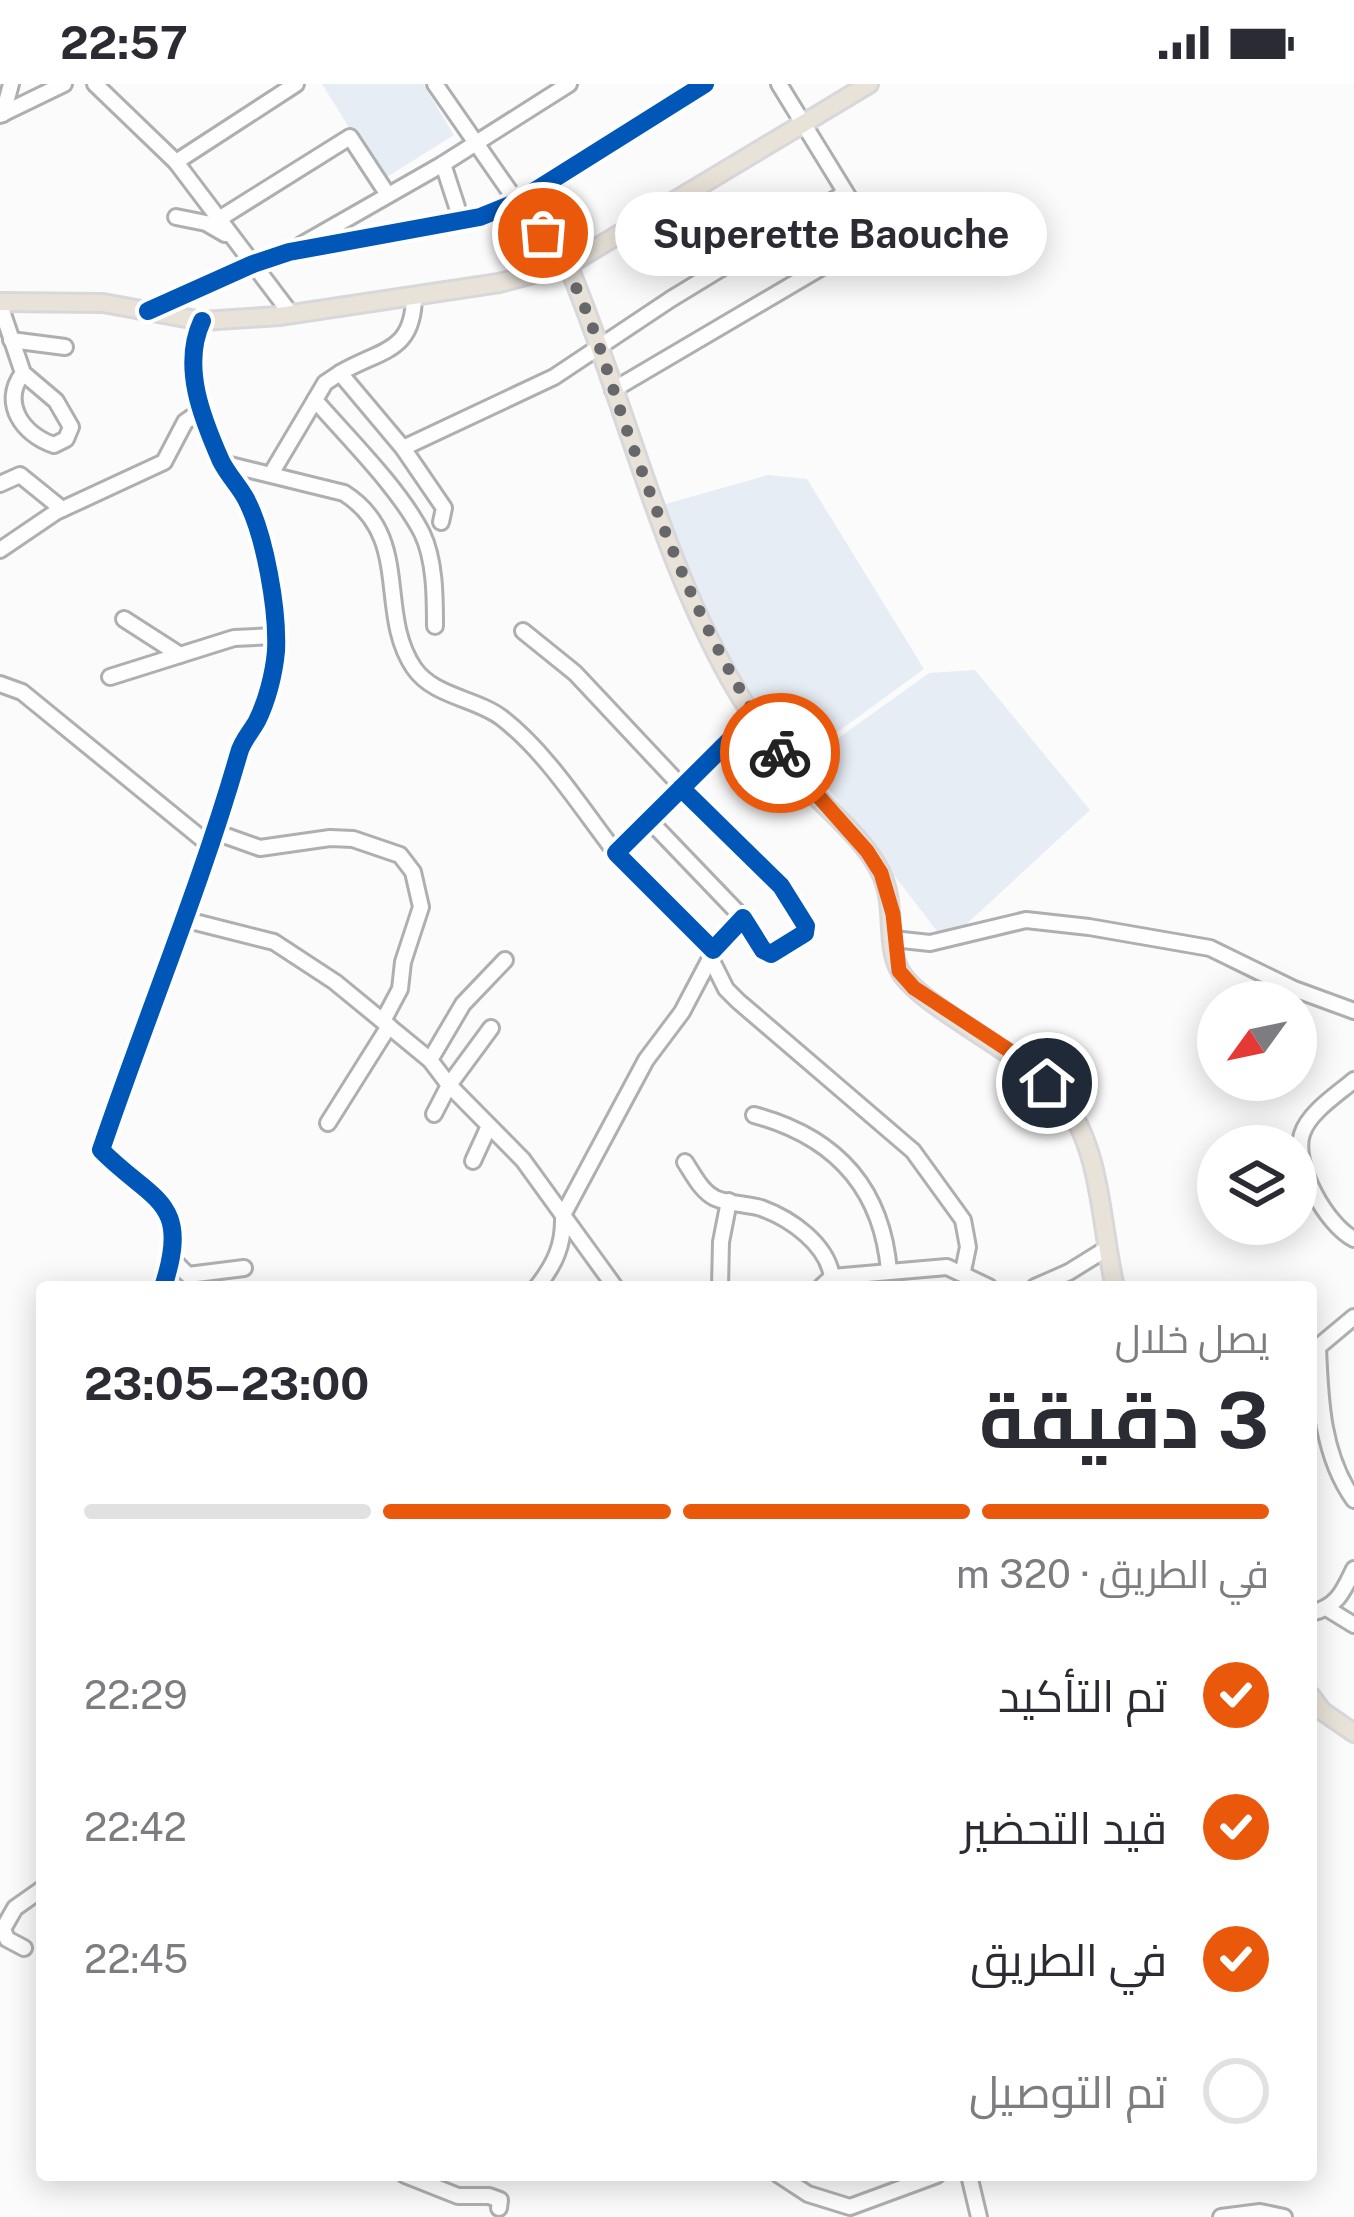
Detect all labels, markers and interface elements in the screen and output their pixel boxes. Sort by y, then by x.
text: 22:57 [60,16,188,69]
pin [492,182,594,284]
callout: Superette Baouche [615,191,1047,275]
icon: bag [510,200,576,266]
text: Superette Baouche [652,211,1010,257]
courier [720,693,840,813]
icon: bike [747,720,813,786]
north arrow [1197,981,1317,1101]
map controls [1197,981,1317,1245]
pin [996,1032,1098,1134]
icon: home [1014,1050,1080,1116]
button: layers [1197,1125,1317,1245]
text: يصل خلال [1115,1316,1269,1362]
text: 23:00–23:05 [84,1357,369,1410]
text: 3 دقيقة [979,1374,1269,1466]
text: في الطريق · 320 m [956,1551,1269,1597]
icon: check [1203,1662,1269,1728]
text: تم التأكيد [998,1669,1167,1722]
text: 22:29 [84,1672,188,1718]
icon: check [1203,1794,1269,1860]
text: قيد التحضير [961,1801,1167,1854]
text: 22:42 [84,1804,187,1850]
icon: check [1203,1926,1269,1992]
text: في الطريق [970,1933,1167,1986]
text: 22:45 [84,1936,188,1982]
text: تم التوصيل [969,2065,1167,2118]

